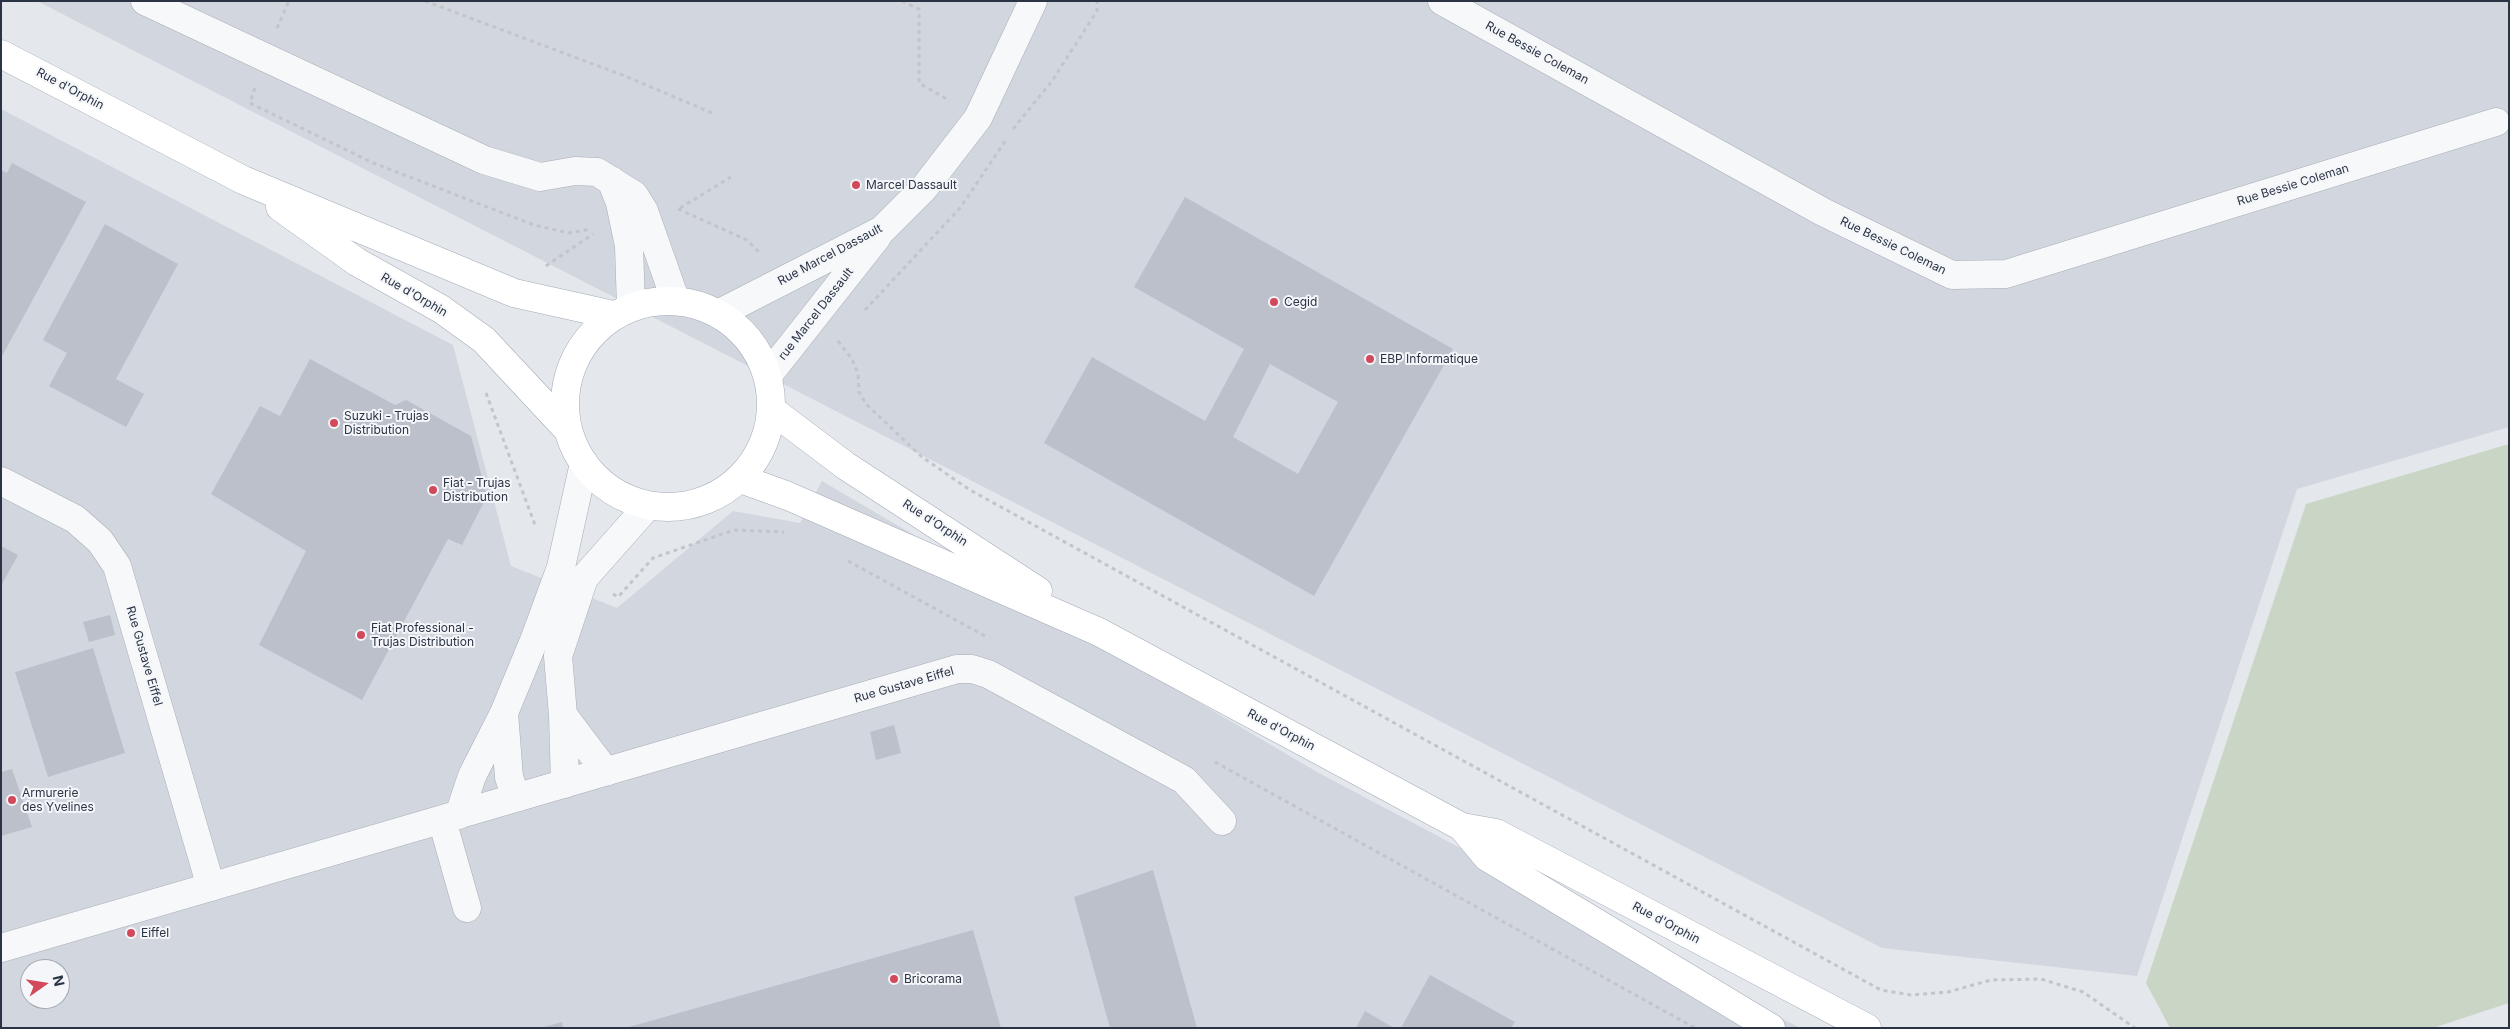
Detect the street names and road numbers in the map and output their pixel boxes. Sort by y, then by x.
street label: Rue Bessie Coleman [1483,19,1591,87]
street label: Rue d'Orphin [34,65,106,113]
street label: Rue Bessie Coleman [2235,161,2351,209]
street label: Rue Bessie Coleman [1838,214,1948,278]
street label: Rue Marcel Dassault [775,221,885,289]
street label: rue Marcel Dassault [776,265,856,363]
street label: Rue d'Orphin [378,270,450,320]
street label: Rue d'Orphin [900,497,970,549]
street label: Rue Gustave Eiffel [123,604,165,708]
street label: Rue Gustave Eiffel [852,664,956,706]
street label: Rue d'Orphin [1245,706,1317,754]
street label: Rue d'Orphin [1630,899,1702,947]

